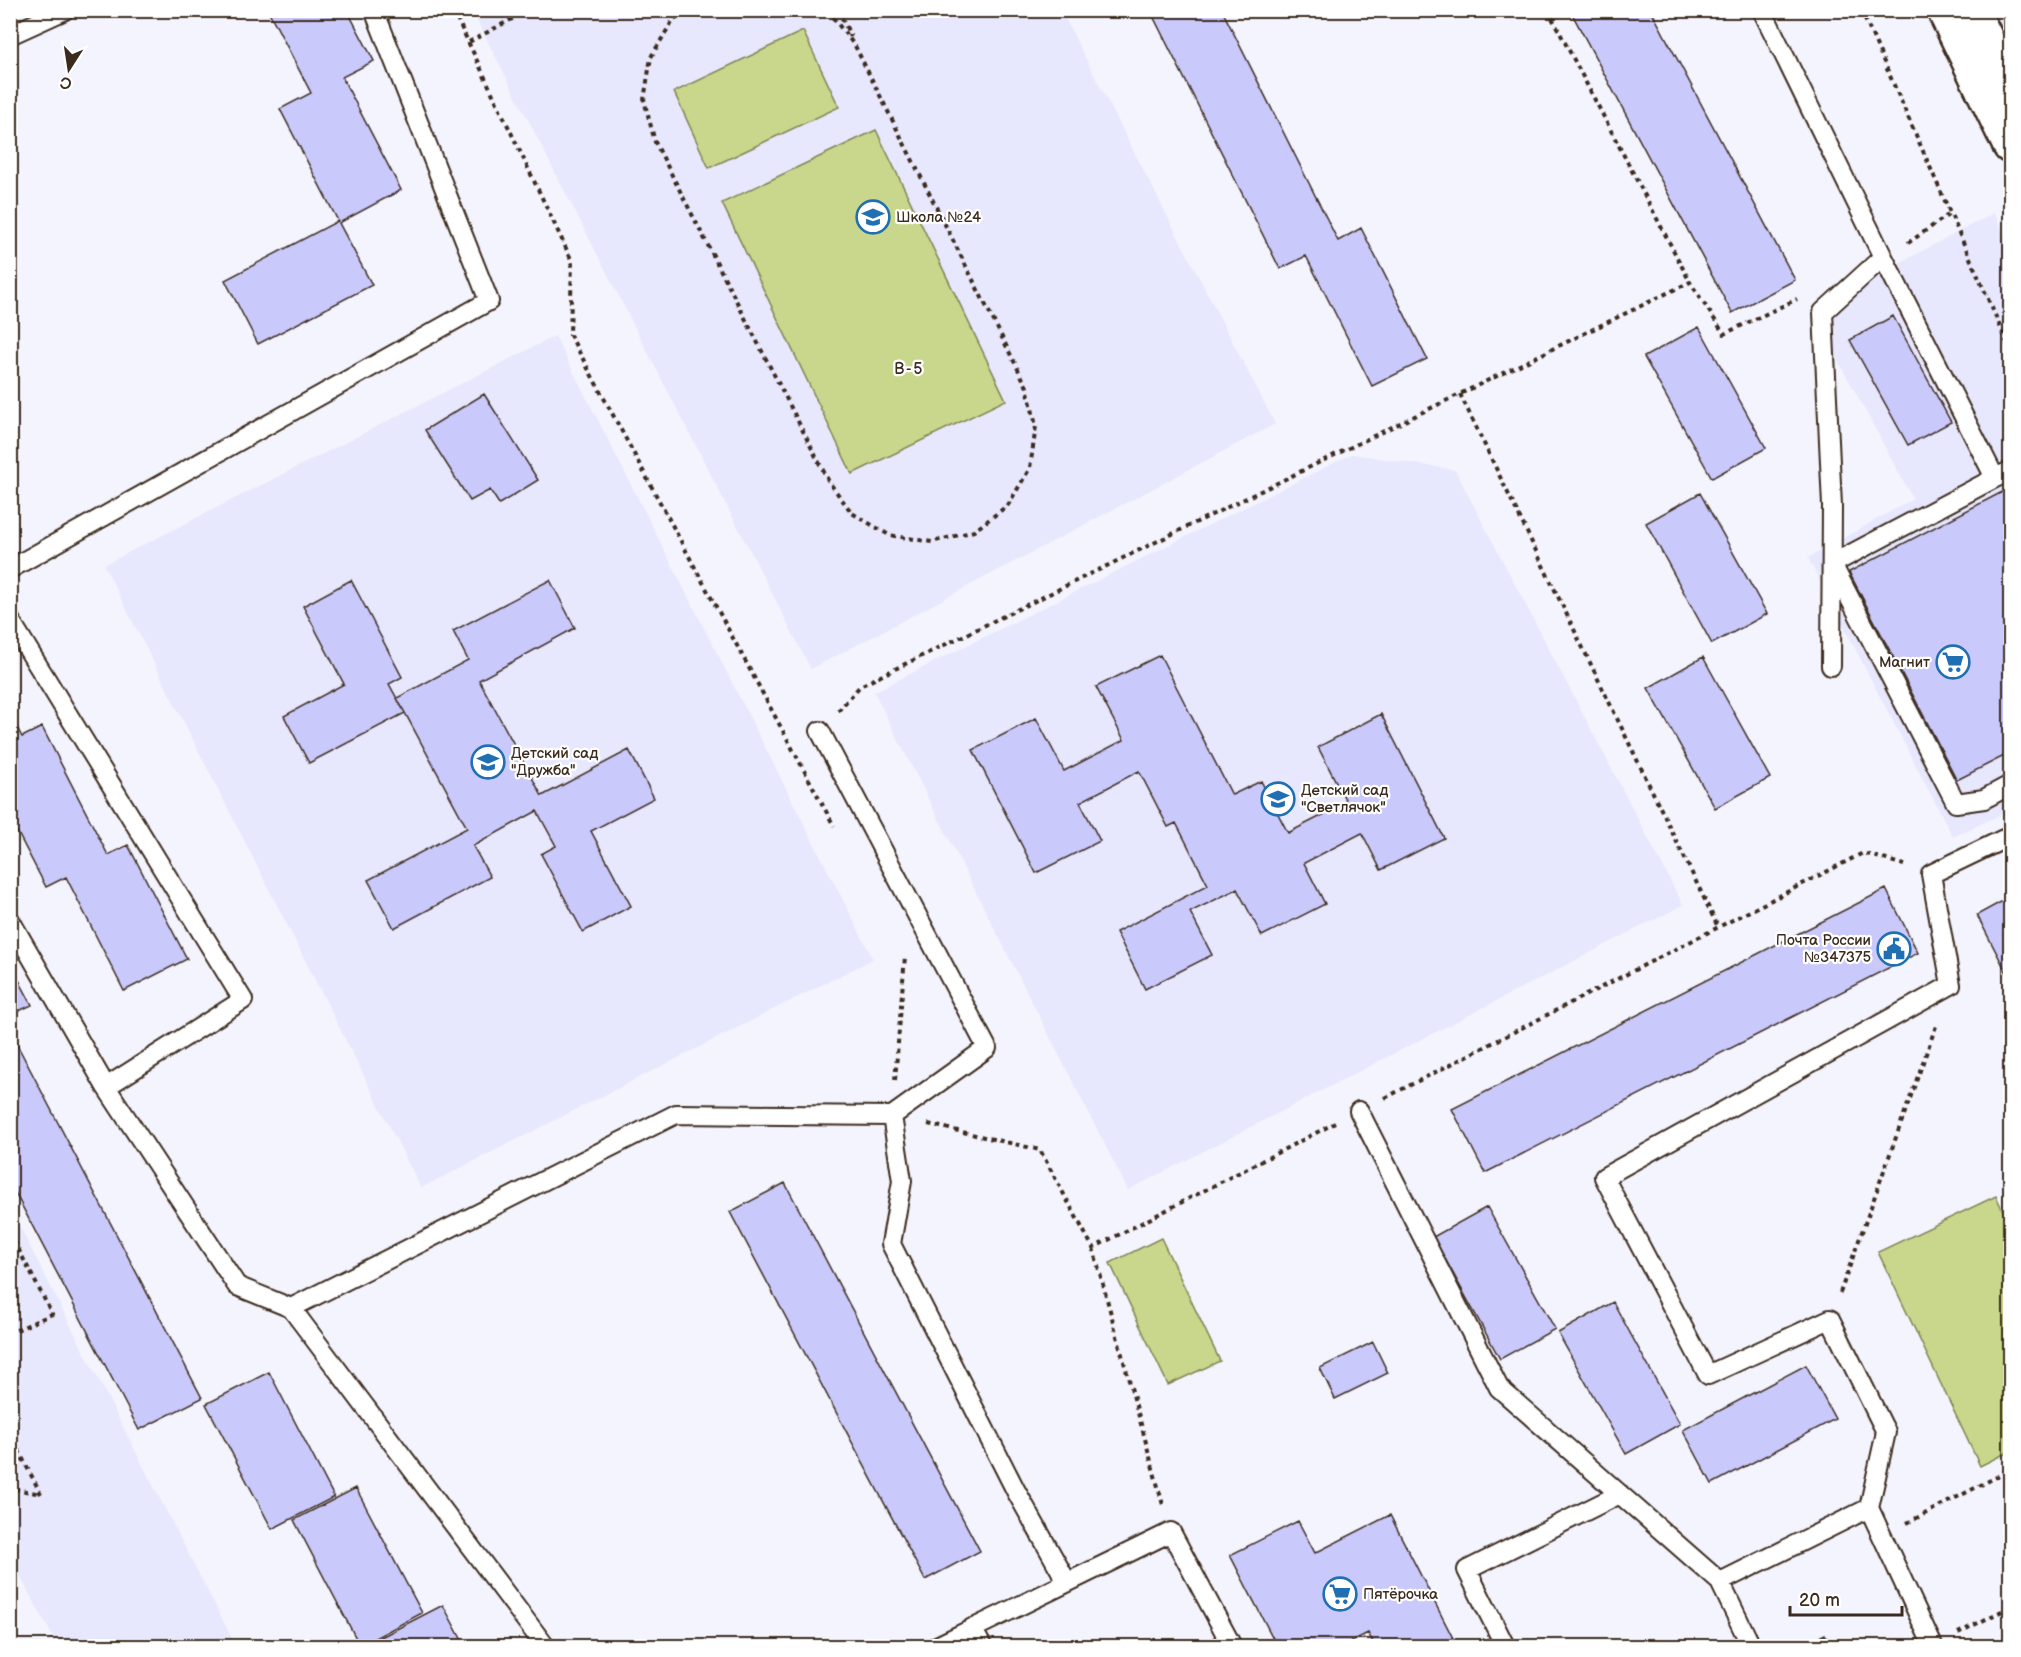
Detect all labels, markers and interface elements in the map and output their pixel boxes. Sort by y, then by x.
north arrow [39,39,99,99]
text: С [59,72,74,93]
school or university icon: Школа №24 [855,199,891,235]
place label: Школа №24 [896,208,981,227]
district label: В-5 [894,360,924,379]
supermarket icon: Магнит [1935,644,1971,680]
place label: Магнит [1879,653,1930,672]
school or university icon: Детский сад "Дружба" [470,744,506,780]
place label: Детский сад "Дружба" [511,744,598,780]
school or university icon: Детский сад "Светлячок" [1260,781,1296,817]
place label: Детский сад "Светлячок" [1301,781,1388,817]
place label: Почта России №347375 [1776,931,1871,967]
public building icon: Почта России №347375 [1876,931,1912,967]
supermarket icon: Пятёрочка [1322,1576,1358,1612]
scale bar [1790,1579,1902,1617]
place label: Пятёрочка [1363,1585,1438,1604]
text: 20 m [1799,1590,1840,1611]

